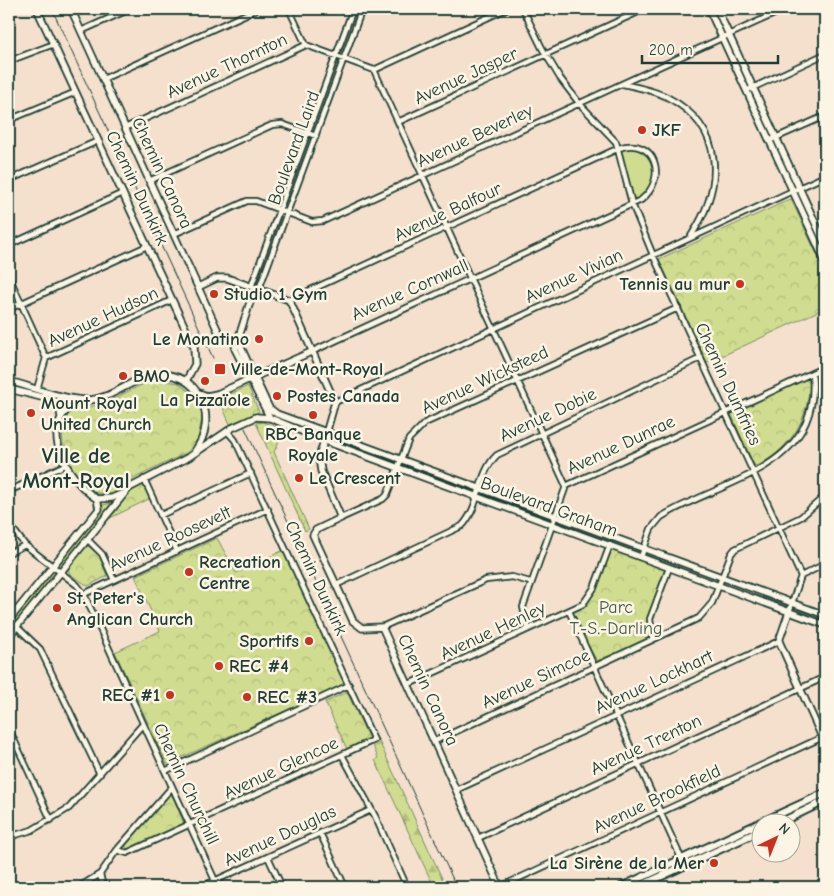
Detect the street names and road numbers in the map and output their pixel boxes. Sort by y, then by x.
street label: Avenue Thornton [163,29,291,103]
street label: Avenue Jasper [411,43,522,109]
street label: Boulevard Laird [264,88,324,208]
street label: Avenue Beverley [414,100,537,172]
street label: Chemin Canora [127,114,197,232]
street label: Chemin Dunkirk [101,127,173,249]
street label: Avenue Balfour [391,178,506,246]
street label: Avenue Vivian [522,244,626,308]
street label: Avenue Cornwall [348,255,472,325]
street label: Avenue Hudson [44,282,162,352]
street label: Chemin Dumfries [690,319,766,449]
street label: Avenue Wicksteed [418,341,552,419]
street label: Avenue Dobie [496,383,600,447]
street label: Avenue Dunrae [564,411,678,479]
street label: Boulevard Graham [478,472,620,542]
street label: Avenue Roosevelt [106,501,235,576]
street label: Chemin Dunkirk [280,517,352,639]
street label: Avenue Henley [437,597,550,665]
street label: Chemin Canora [393,631,463,749]
street label: Avenue Simcoe [479,645,593,713]
street label: Avenue Lockhart [592,645,717,718]
street label: Avenue Trenton [587,710,705,780]
street label: Chemin Churchill [149,720,223,848]
street label: Avenue Glencoe [220,732,342,804]
street label: Avenue Brookfield [590,760,724,838]
street label: Avenue Douglas [221,801,339,871]

